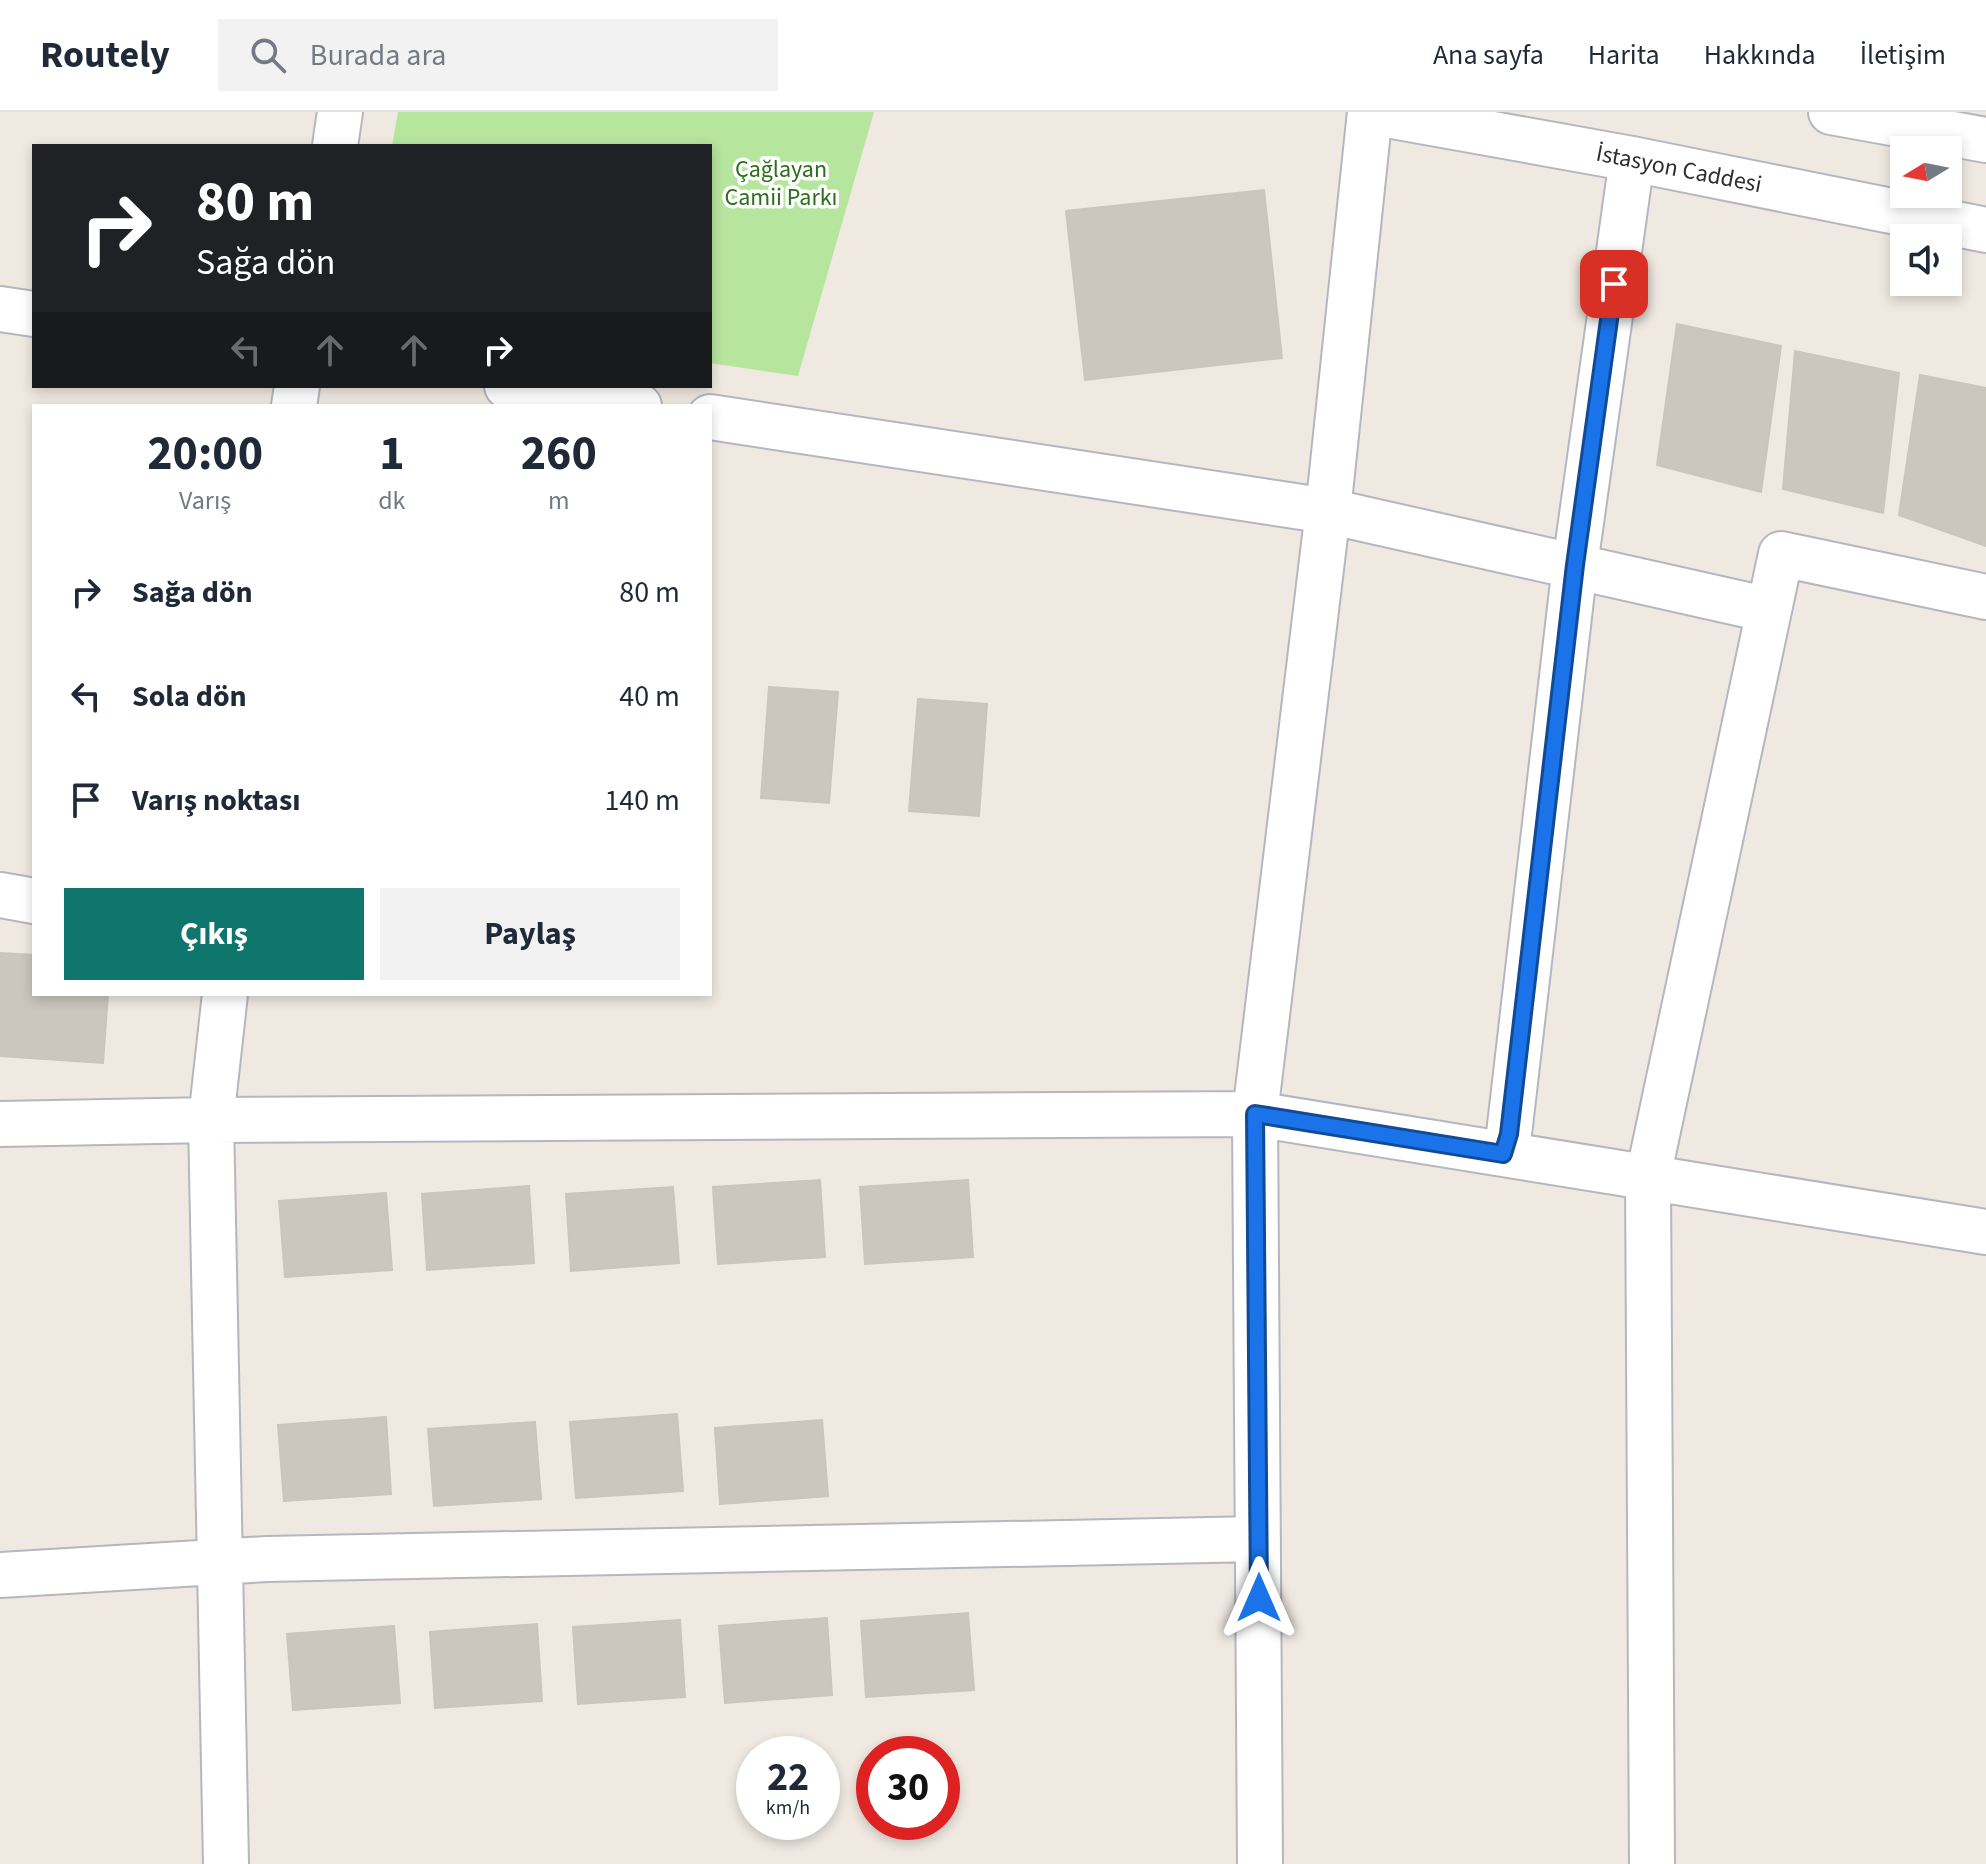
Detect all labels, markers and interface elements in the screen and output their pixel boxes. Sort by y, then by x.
search box [218,19,778,91]
text: Routely [40,28,170,82]
icon: search [246,33,290,77]
text: Burada ara [310,34,446,77]
text: Ana sayfa [1433,35,1544,75]
text: Harita [1588,35,1660,75]
text: Hakkında [1704,35,1816,75]
text: İletişim [1860,35,1946,75]
street label: İstasyon Caddesi [1593,136,1765,202]
north arrow [1890,136,1962,208]
map controls [1890,136,1962,296]
park label: Çağlayan Camii Parkı [724,152,838,215]
text: 80 m [196,163,314,242]
icon: right [64,176,168,280]
button: sound [1890,224,1962,296]
text: Sağa dön [196,237,335,288]
pin [1580,250,1648,318]
icon: arrive [1592,262,1636,306]
icon: left [224,328,268,372]
icon: ahead [308,328,352,372]
icon: ahead [392,328,436,372]
icon: right [476,328,520,372]
text: 20:00 [147,420,263,488]
text: 1 [379,420,405,488]
text: 260 [521,420,597,488]
text: Varış [179,482,231,519]
text: dk [378,482,406,519]
text: m [548,482,570,519]
icon: right [64,570,108,614]
text: Sağa dön [132,571,253,614]
text: 80 m [619,571,680,614]
icon: left [64,674,108,718]
text: Sola dön [132,675,247,718]
text: 40 m [619,675,680,718]
icon: arrive [64,778,108,822]
text: Varış noktası [132,779,300,822]
text: 140 m [604,779,680,822]
button: Çıkış [64,888,364,980]
button: Paylaş [380,888,680,980]
position arrow [1217,1556,1301,1640]
speed limit sign: 30 [856,1736,960,1840]
text: 22 [767,1749,809,1806]
text: km/h [766,1794,810,1822]

